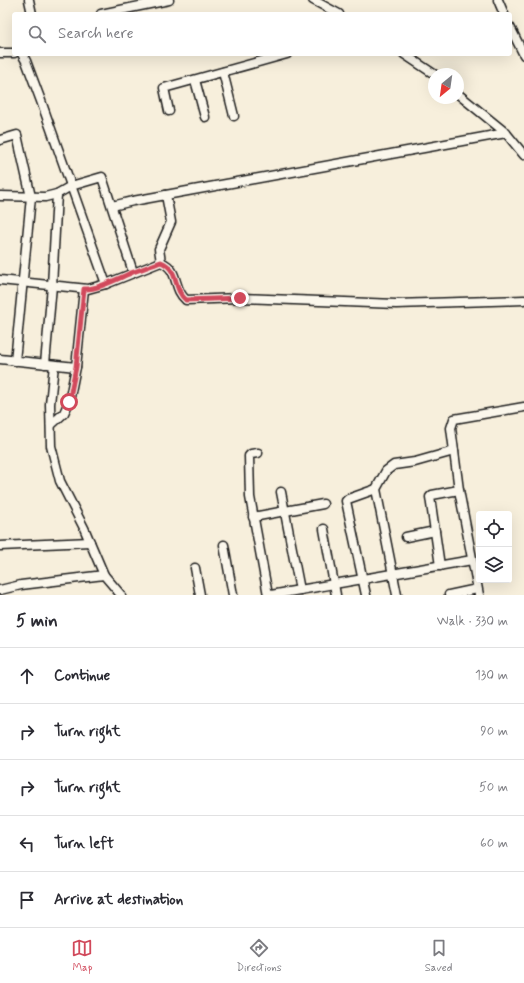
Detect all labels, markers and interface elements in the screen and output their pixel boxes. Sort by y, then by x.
search box [12,12,512,56]
icon: search [26,23,48,45]
text: Search here [58,24,134,44]
north arrow [428,68,464,104]
route end [231,289,249,307]
route start [60,393,78,411]
map controls [476,511,512,583]
button: locate [476,511,512,547]
button: layers [476,547,512,583]
text: 5 min [16,610,58,632]
text: Walk · 330 m [437,613,508,630]
icon: ahead [16,665,38,687]
text: Continue [54,666,110,686]
text: 130 m [475,667,508,684]
icon: right [16,721,38,743]
text: Turn right [54,722,121,742]
text: 90 m [480,723,508,740]
icon: right [16,777,38,799]
text: Turn right [54,778,121,798]
text: 50 m [479,779,508,796]
icon: left [16,833,38,855]
text: Turn left [54,834,114,854]
text: 60 m [480,835,508,852]
icon: arrive [16,889,38,911]
text: Arrive at destination [54,890,183,910]
tab: Map [71,937,93,975]
tab: Directions [236,937,282,975]
tab: Saved [425,937,452,975]

